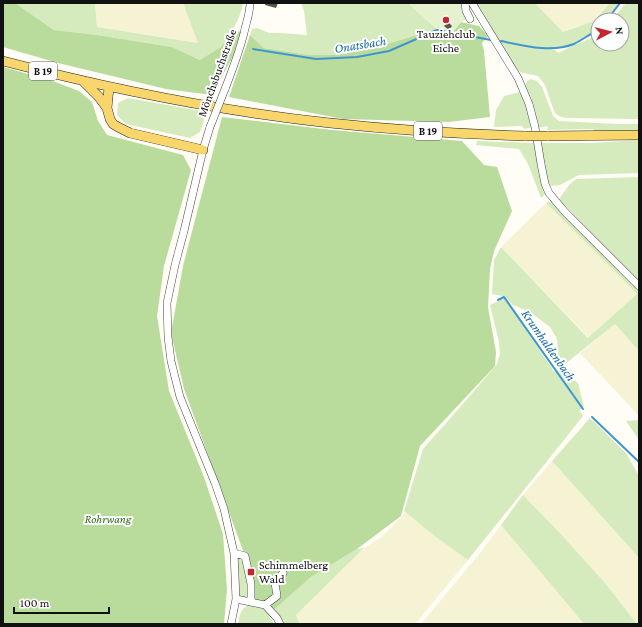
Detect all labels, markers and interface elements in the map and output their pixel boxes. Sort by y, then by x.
north arrow [590,12,630,52]
marker: Tauziehclub Eiche [441,15,451,25]
text: N [614,26,626,36]
street label: Mönchsbuchstraße [195,27,239,119]
place label: Tauziehclub Eiche [417,27,475,55]
water label: Onatsbach [333,33,387,56]
road number: B 19 [29,62,57,80]
road number: B 19 [414,122,442,140]
water label: Krumhaldenbach [518,307,579,384]
park label: Rohrwang [85,512,132,526]
place label: Schimmelberg Wald [259,558,328,586]
marker: Schimmelberg Wald [246,567,256,577]
scale bar [14,589,109,615]
text: 100 m [20,596,50,610]

